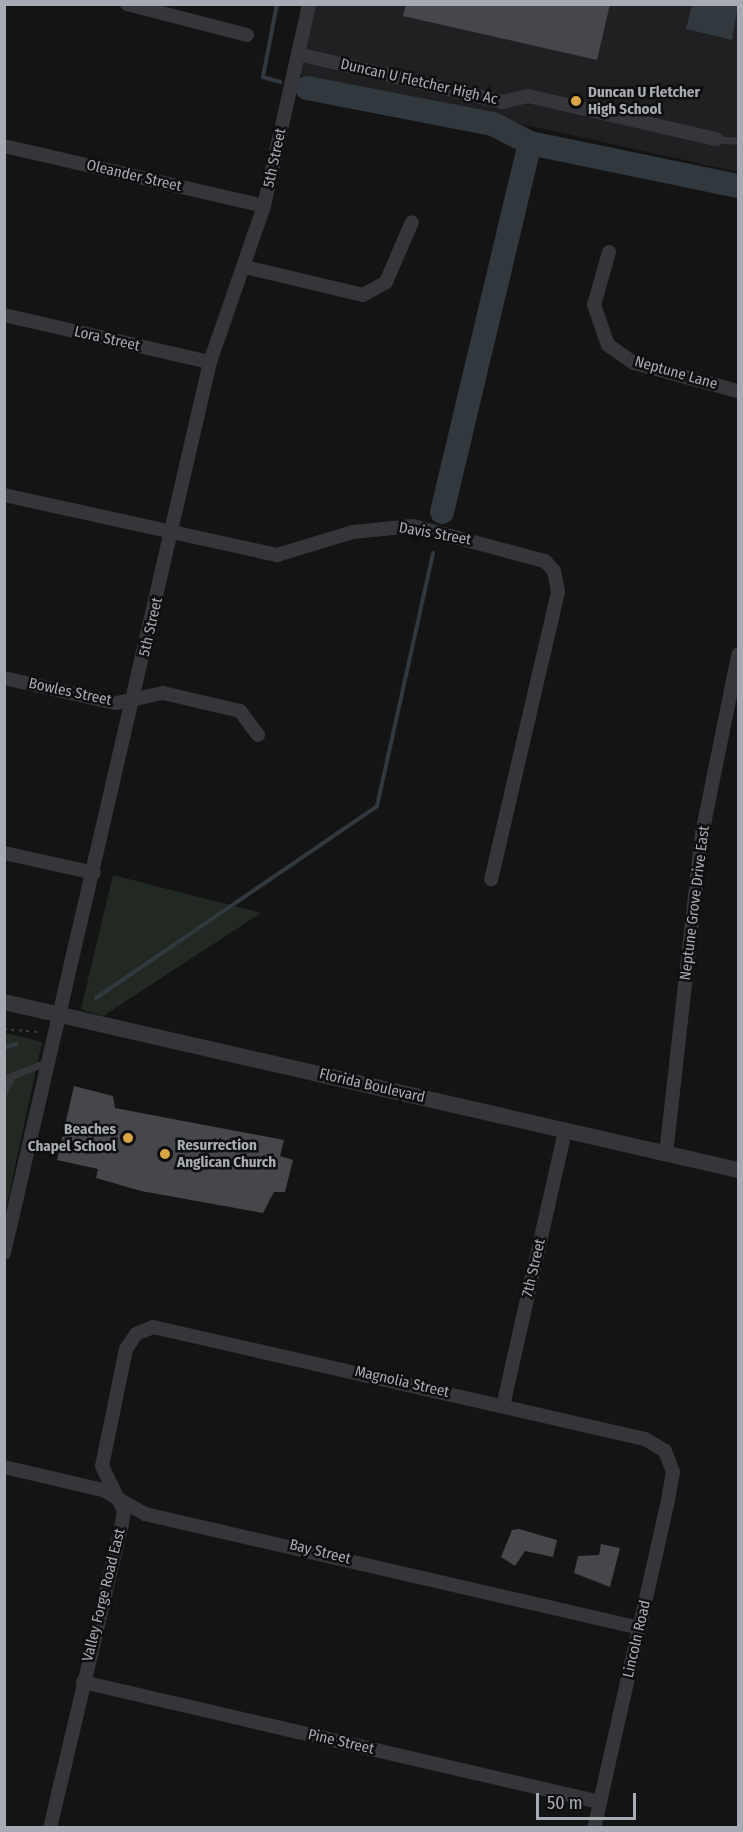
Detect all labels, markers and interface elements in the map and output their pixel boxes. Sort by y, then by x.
street label: Duncan U Fletcher High Ac [339,55,499,109]
place label: Duncan U Fletcher High School [588,83,700,118]
marker: Duncan U Fletcher High School [569,94,583,108]
street label: 5th Street [260,127,290,189]
street label: Oleander Street [85,156,183,196]
street label: Lora Street [72,323,142,355]
street label: Neptune Lane [633,353,719,393]
street label: Davis Street [398,519,472,549]
street label: 5th Street [135,596,167,658]
street label: Bowles Street [27,674,113,710]
street label: Neptune Grove Drive East [677,825,713,981]
street label: Florida Boulevard [317,1065,427,1107]
place label: Beaches Chapel School [28,1120,116,1155]
marker: Beaches Chapel School [121,1131,135,1145]
place label: Resurrection Anglican Church [177,1136,276,1171]
marker: Resurrection Anglican Church [158,1147,172,1161]
street label: 7th Street [519,1237,549,1299]
street label: Magnolia Street [353,1362,451,1402]
street label: Valley Forge Road East [79,1527,129,1663]
street label: Bay Street [288,1536,352,1568]
street label: Lincoln Road [619,1599,655,1679]
street label: Pine Street [306,1726,376,1758]
scale bar [539,1781,640,1819]
text: 50 m [547,1792,583,1814]

